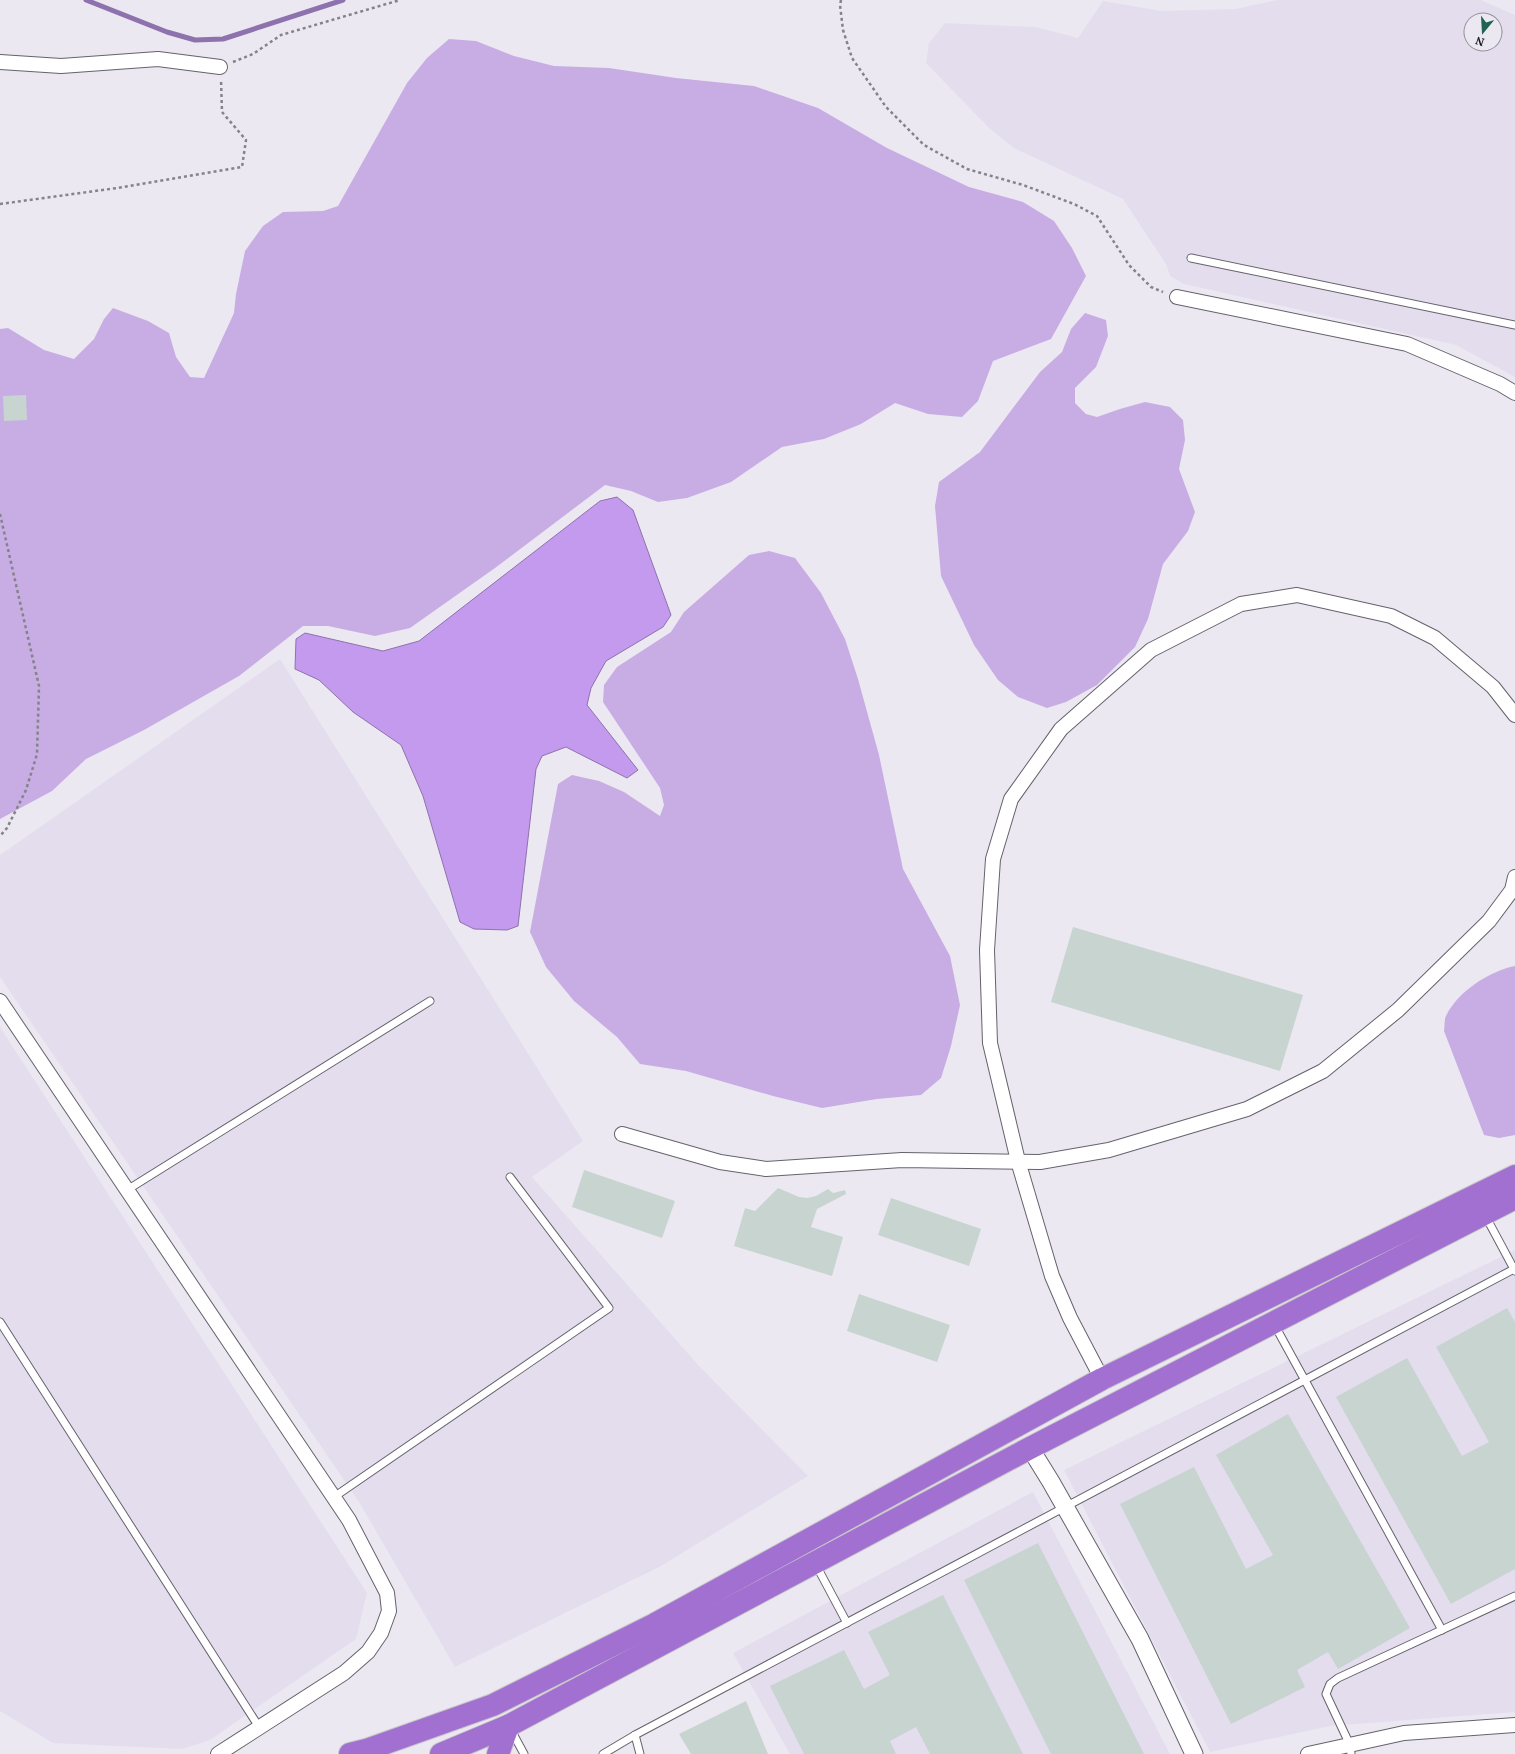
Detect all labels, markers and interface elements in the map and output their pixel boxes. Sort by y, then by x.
north arrow [1463,12,1503,52]
text: N [1473,33,1486,49]

